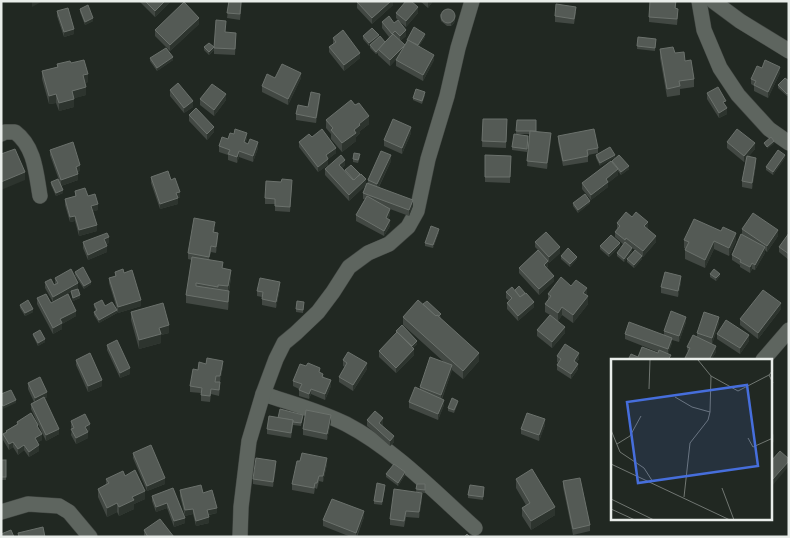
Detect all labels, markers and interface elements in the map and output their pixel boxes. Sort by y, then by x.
inset map [611,359,772,520]

